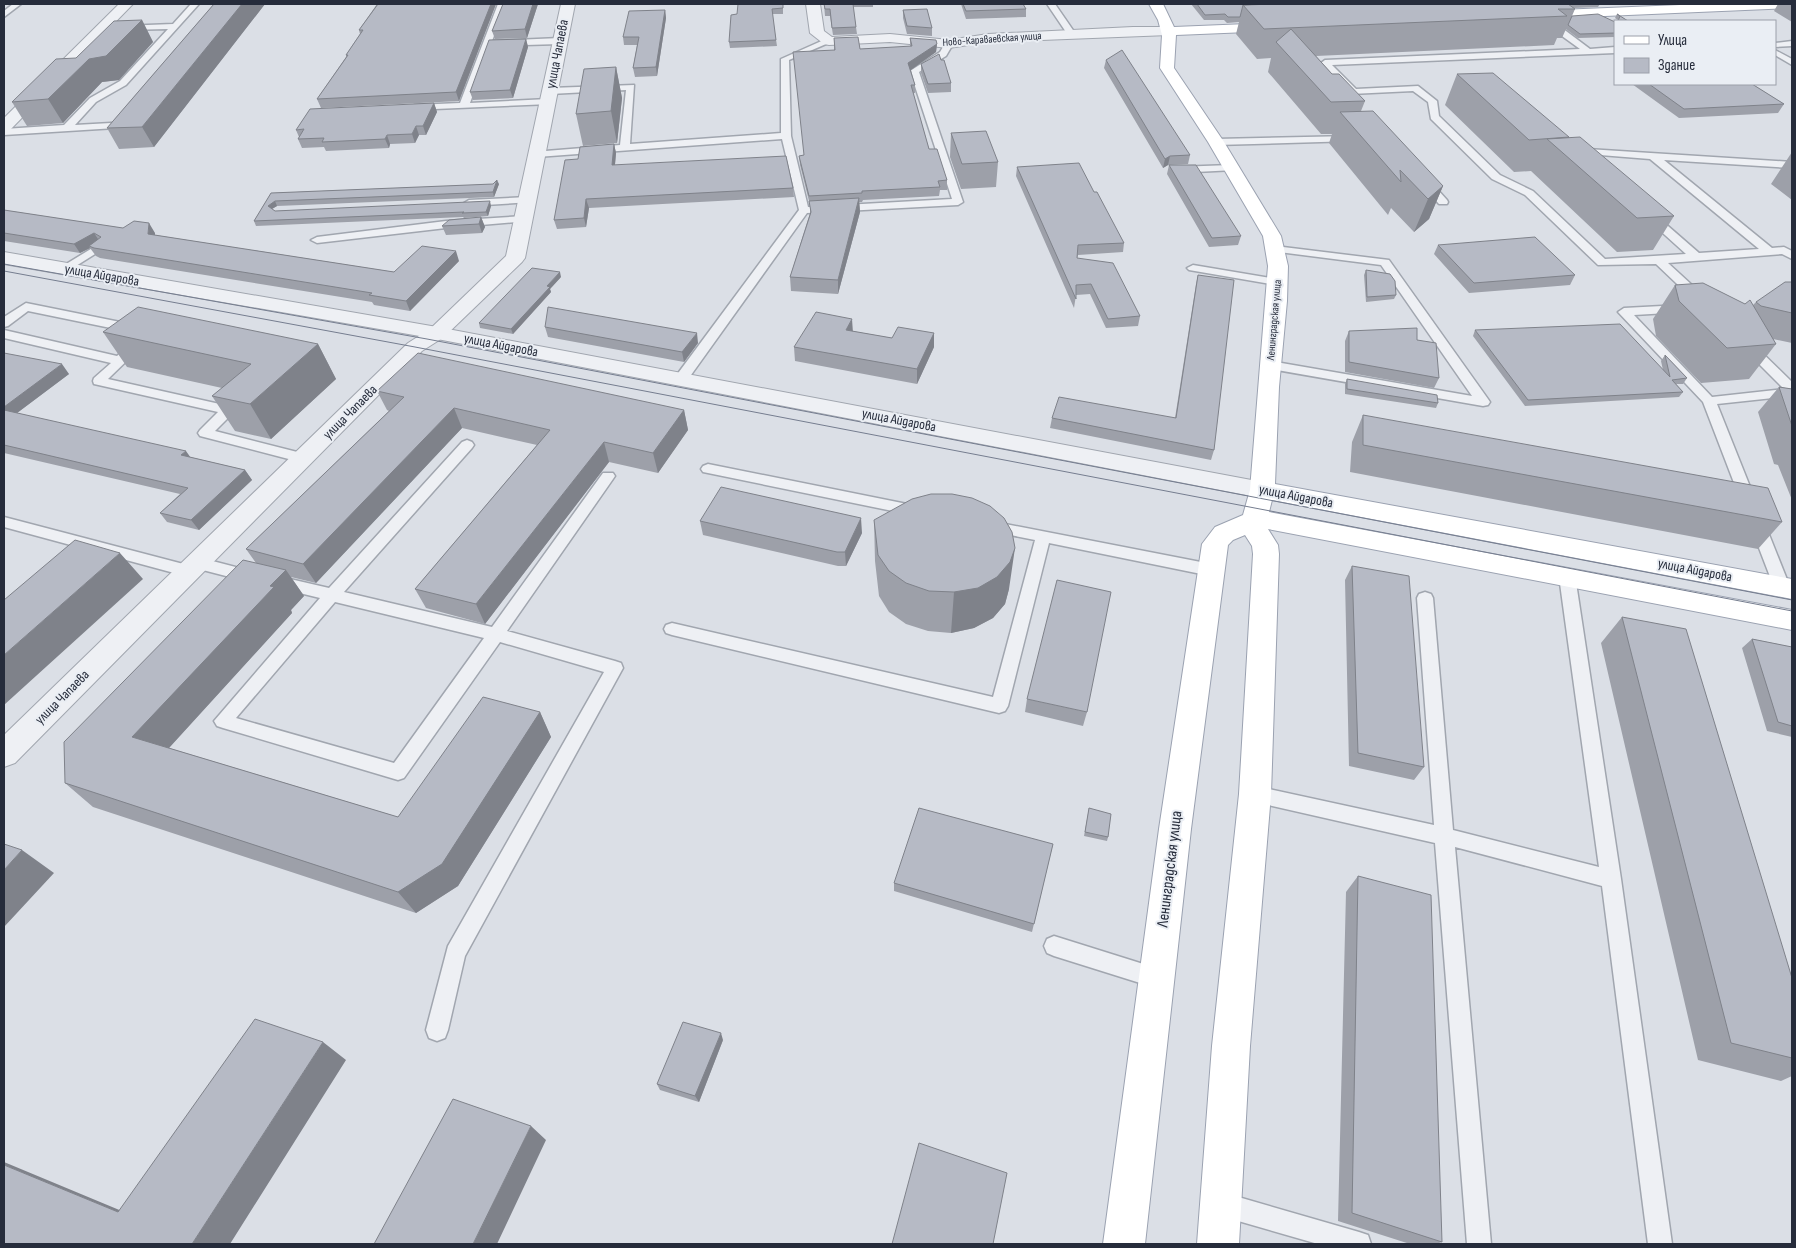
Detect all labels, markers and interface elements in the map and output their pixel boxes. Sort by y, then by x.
street label: улица Чапаева [542,18,572,90]
legend [1614,20,1776,85]
street label: Ново-Караваевская улица [942,29,1042,49]
text: Улица [1658,31,1687,50]
text: Здание [1658,56,1695,75]
street label: улица Айдарова [63,260,141,290]
street label: Ленинградская улица [1264,279,1284,362]
street label: улица Айдарова [462,329,540,361]
street label: улица Чапаева [319,381,381,443]
street label: улица Айдарова [860,404,938,436]
street label: улица Айдарова [1257,480,1335,512]
street label: улица Айдарова [1656,554,1734,586]
street label: улица Чапаева [31,666,93,728]
street label: Ленинградская улица [1153,810,1187,929]

